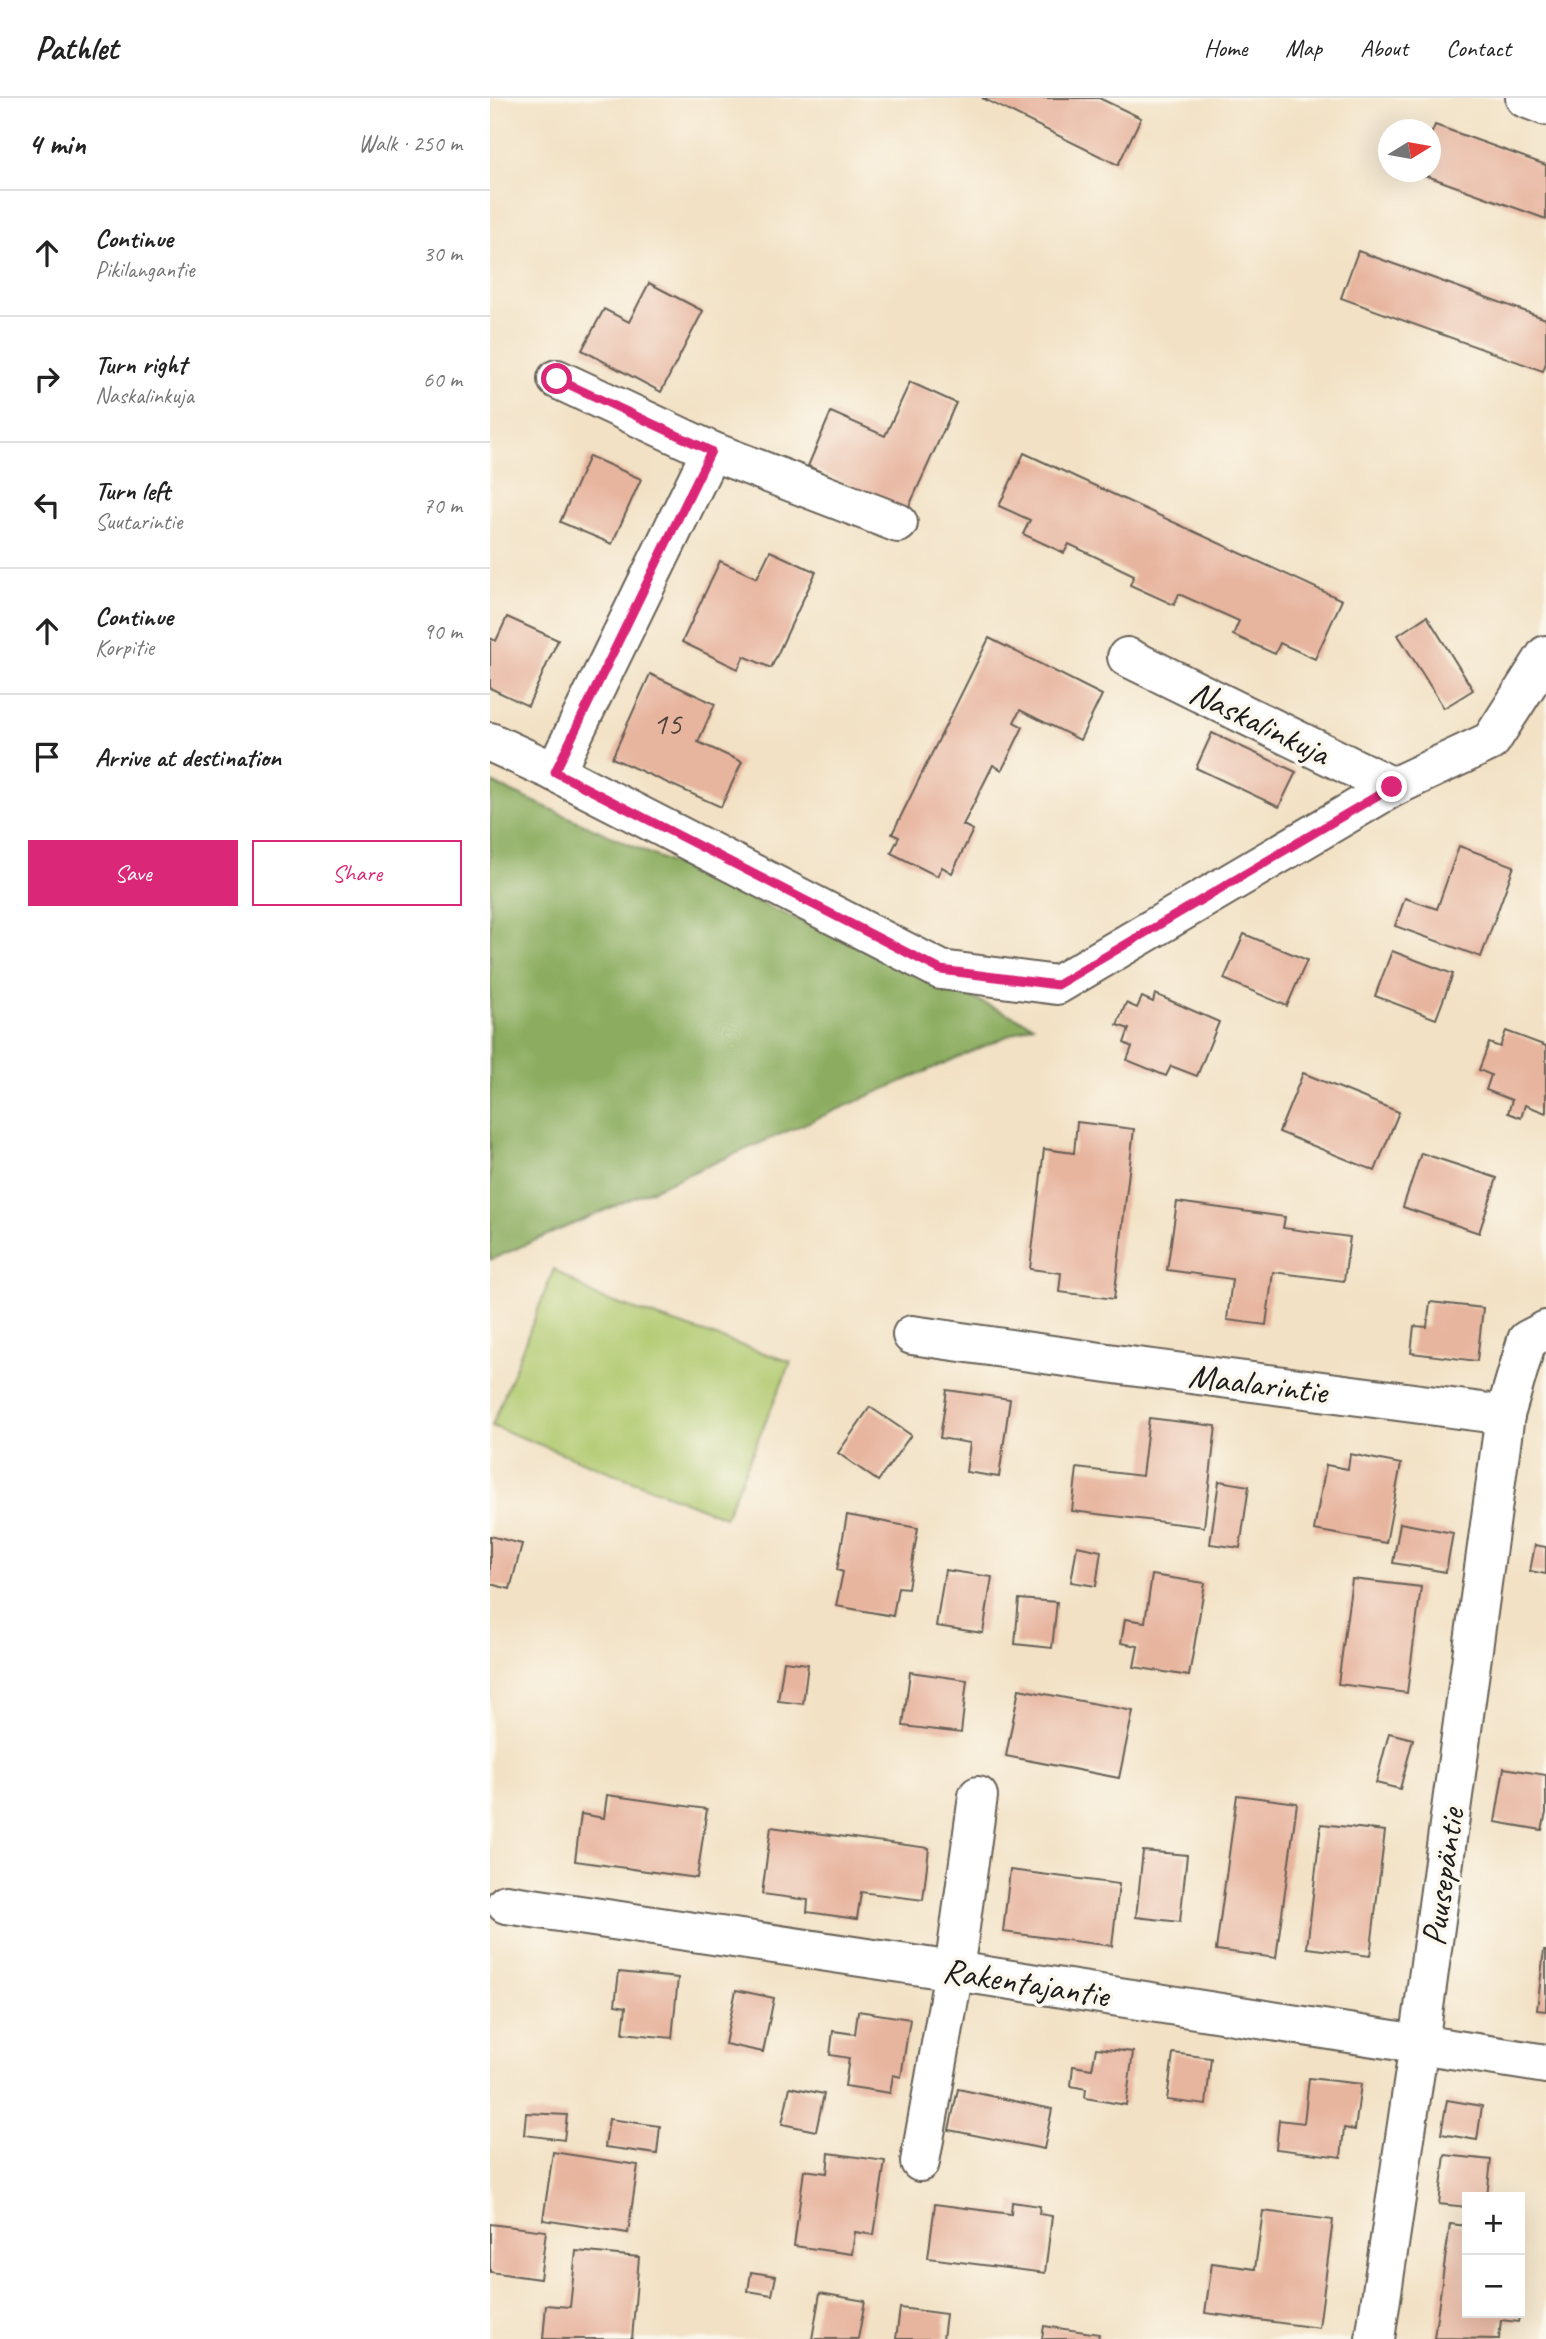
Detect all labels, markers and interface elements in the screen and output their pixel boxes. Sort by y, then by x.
text: Pathlet [35,27,118,69]
text: Home [1204,33,1247,63]
text: Map [1285,33,1322,63]
text: About [1360,33,1408,63]
text: Contact [1446,33,1511,63]
north arrow [1378,119,1441,182]
text: 4 min [28,125,85,163]
text: Walk · 250 m [358,129,462,158]
text: Continue [95,222,173,255]
icon: ahead [28,234,66,272]
text: 30 m [423,239,462,268]
text: Pikilangantie [95,255,195,284]
text: Turn right [95,348,186,381]
icon: right [28,360,66,398]
route start [541,363,572,394]
text: 60 m [423,365,462,394]
text: Naskalinkuja [95,381,194,410]
text: Turn left [95,474,170,507]
icon: left [28,486,66,524]
text: 70 m [423,491,462,520]
text: Suutarintie [95,507,182,536]
text: Continue [95,600,173,633]
icon: ahead [28,612,66,650]
text: 90 m [423,617,462,646]
text: Korpitie [95,633,154,662]
street label: Naskalinkuja [1182,669,1339,776]
house number: 15 [653,703,683,744]
icon: arrive [28,738,66,776]
text: Arrive at destination [95,741,281,774]
route end [1376,771,1407,802]
button: Save [28,840,238,906]
button: Share [252,840,462,906]
street label: Maalarintie [1186,1353,1332,1415]
street label: Puusepäntie [1411,1803,1475,1949]
street label: Rakentajantie [940,1947,1115,2018]
map controls [1462,2192,1525,2318]
button: + [1462,2192,1525,2255]
button: − [1462,2255,1525,2318]

